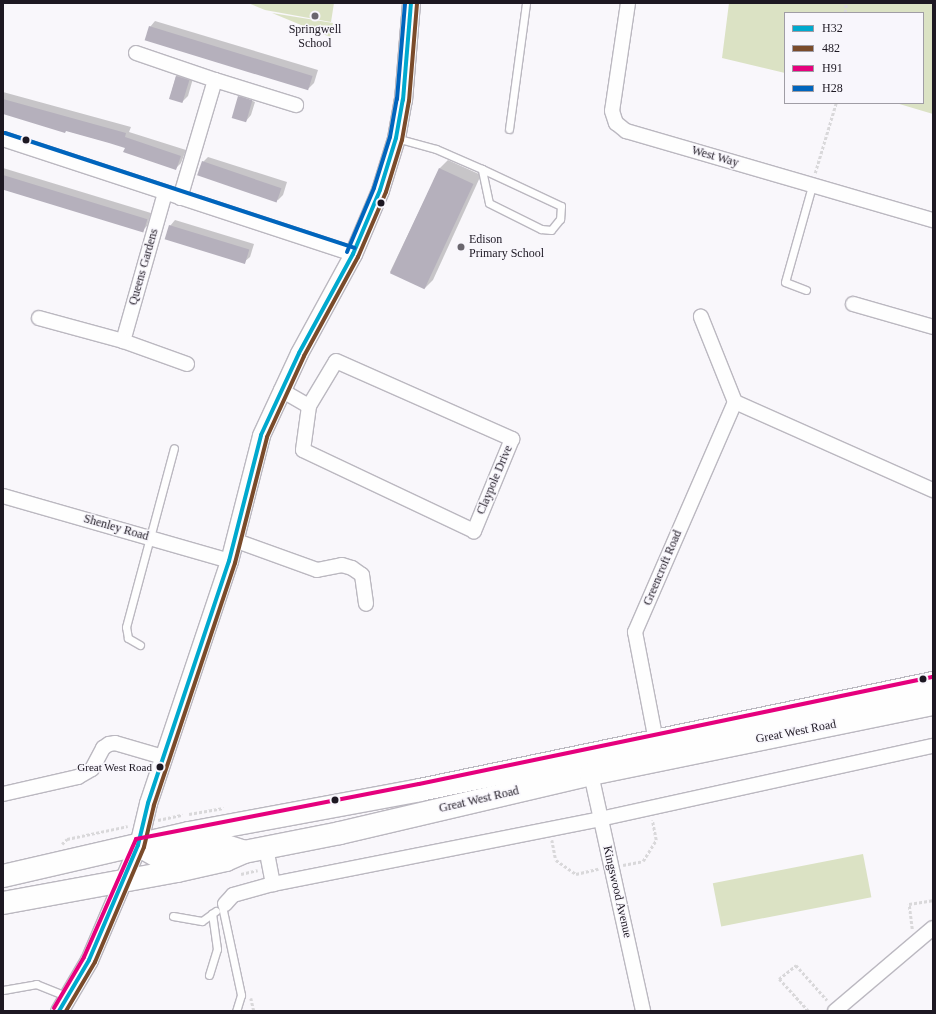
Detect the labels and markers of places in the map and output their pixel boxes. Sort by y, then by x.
marker: Springwell School [310,11,320,21]
place label: Springwell School [289,23,341,51]
unlabelled marker [21,135,31,145]
unlabelled marker [376,198,386,208]
place label: Edison Primary School [469,233,544,261]
marker: Edison Primary School [456,242,466,252]
unlabelled marker [918,674,928,684]
place label: Great West Road [77,760,152,774]
marker: Great West Road [155,762,165,772]
unlabelled marker [330,795,340,805]

